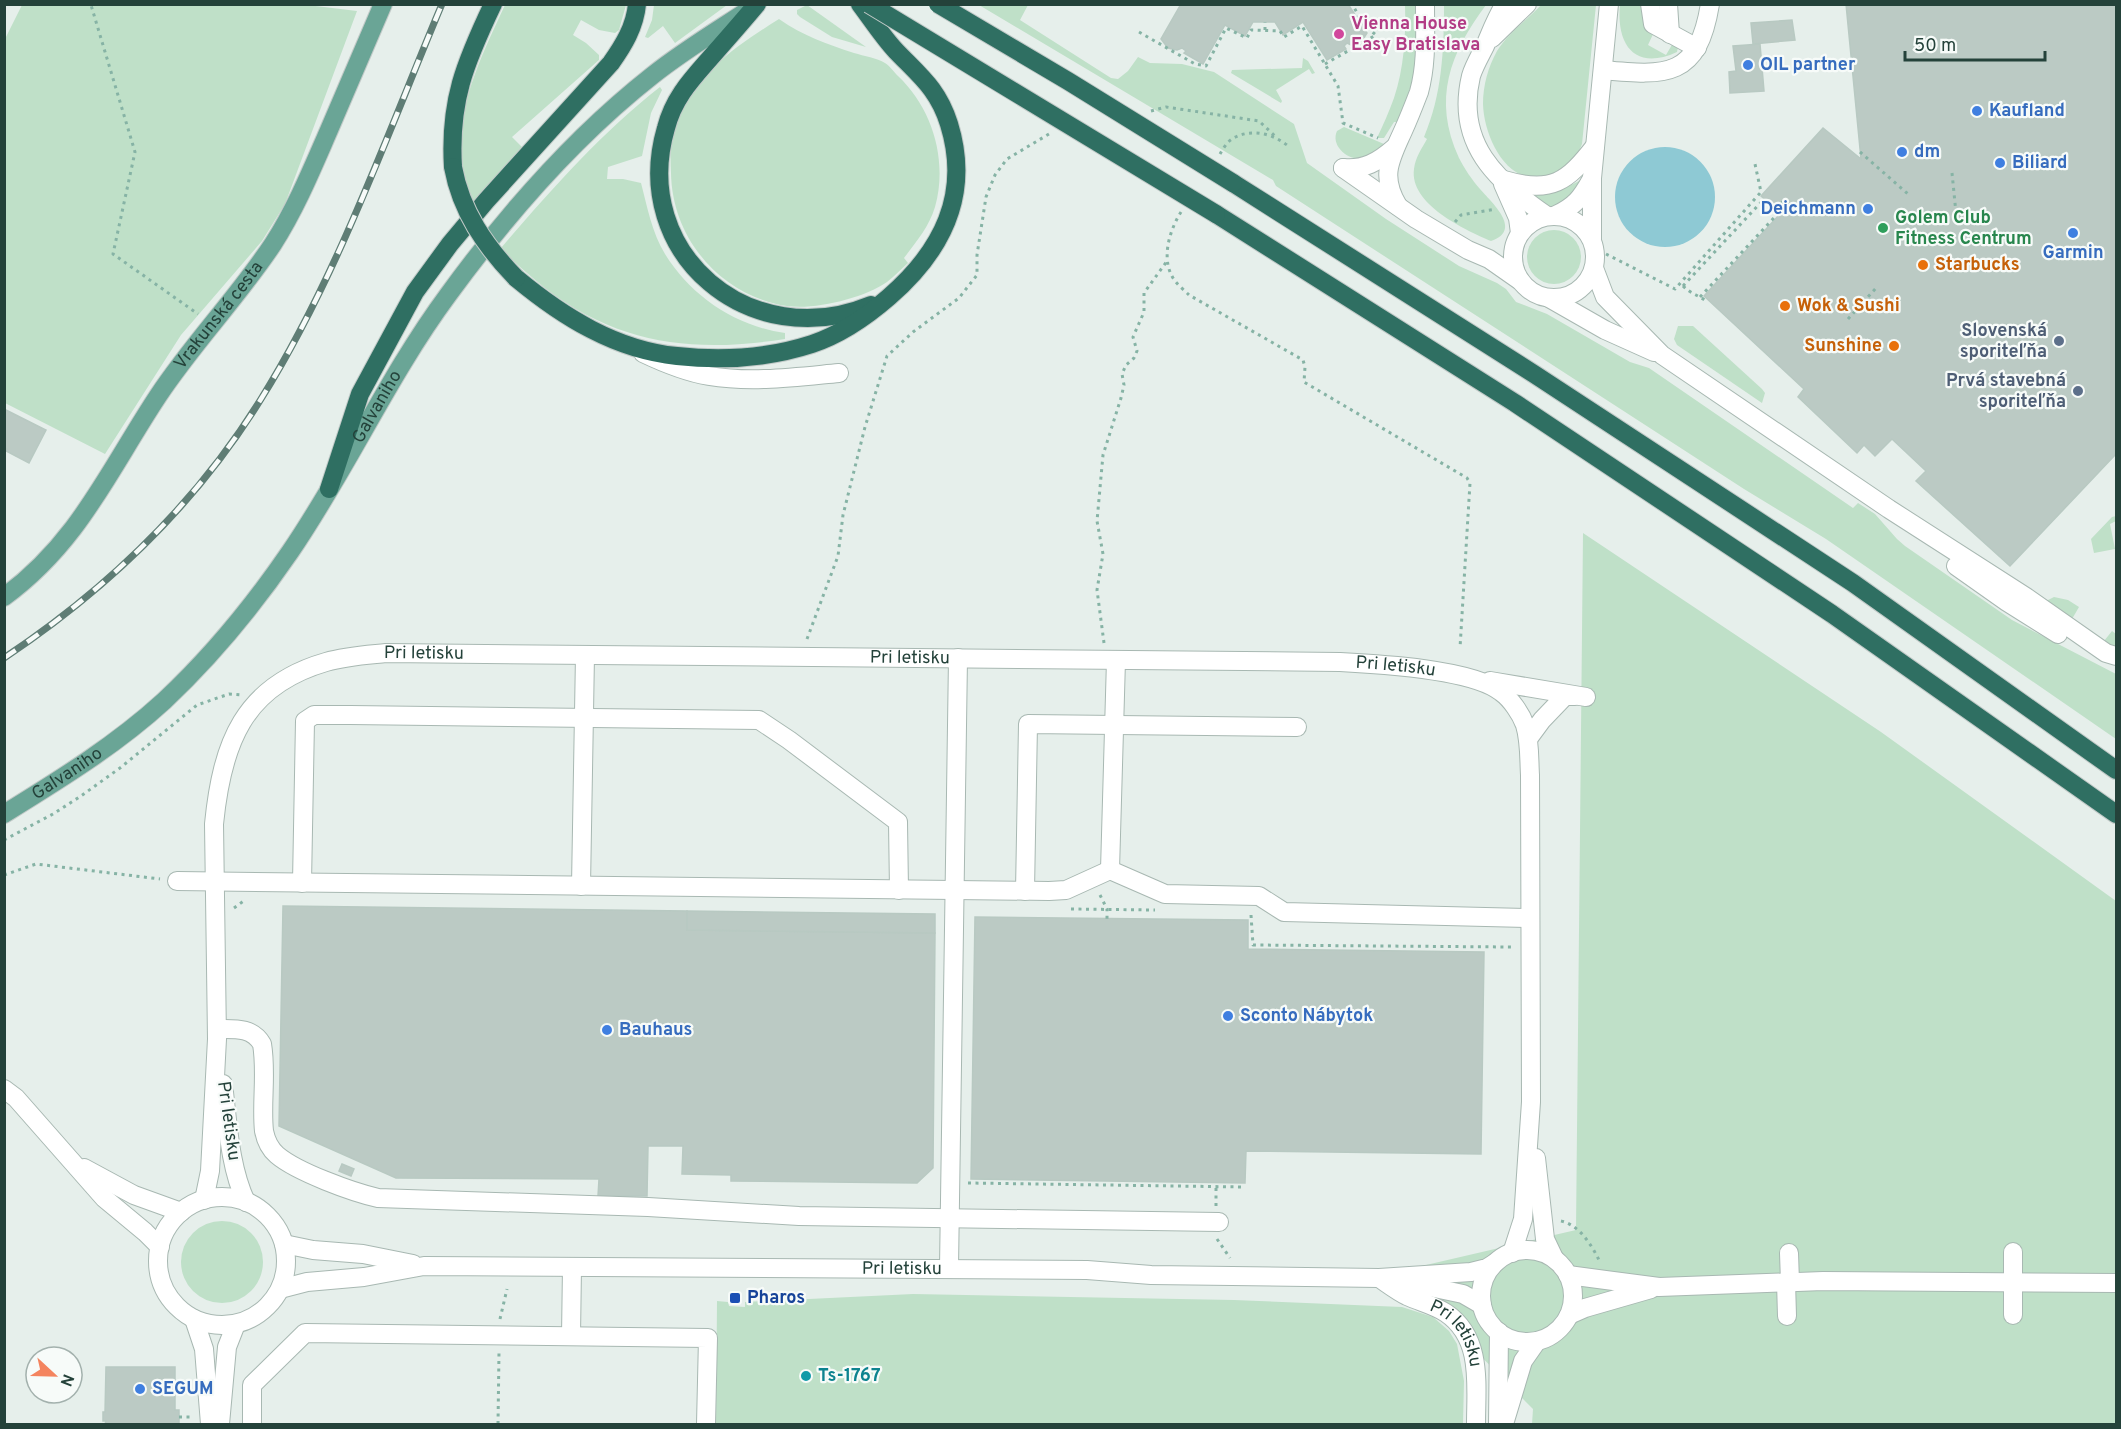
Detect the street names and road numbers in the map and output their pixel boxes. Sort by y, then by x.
street label: Vrakunská cesta [169,257,269,374]
street label: Galvaniho [347,366,407,447]
street label: Pri letisku [384,641,464,665]
street label: Pri letisku [870,646,950,670]
street label: Pri letisku [1355,651,1437,682]
street label: Galvaniho [27,742,107,805]
street label: Pri letisku [211,1080,245,1162]
street label: Pri letisku [862,1257,942,1281]
street label: Pri letisku [1426,1295,1487,1368]

